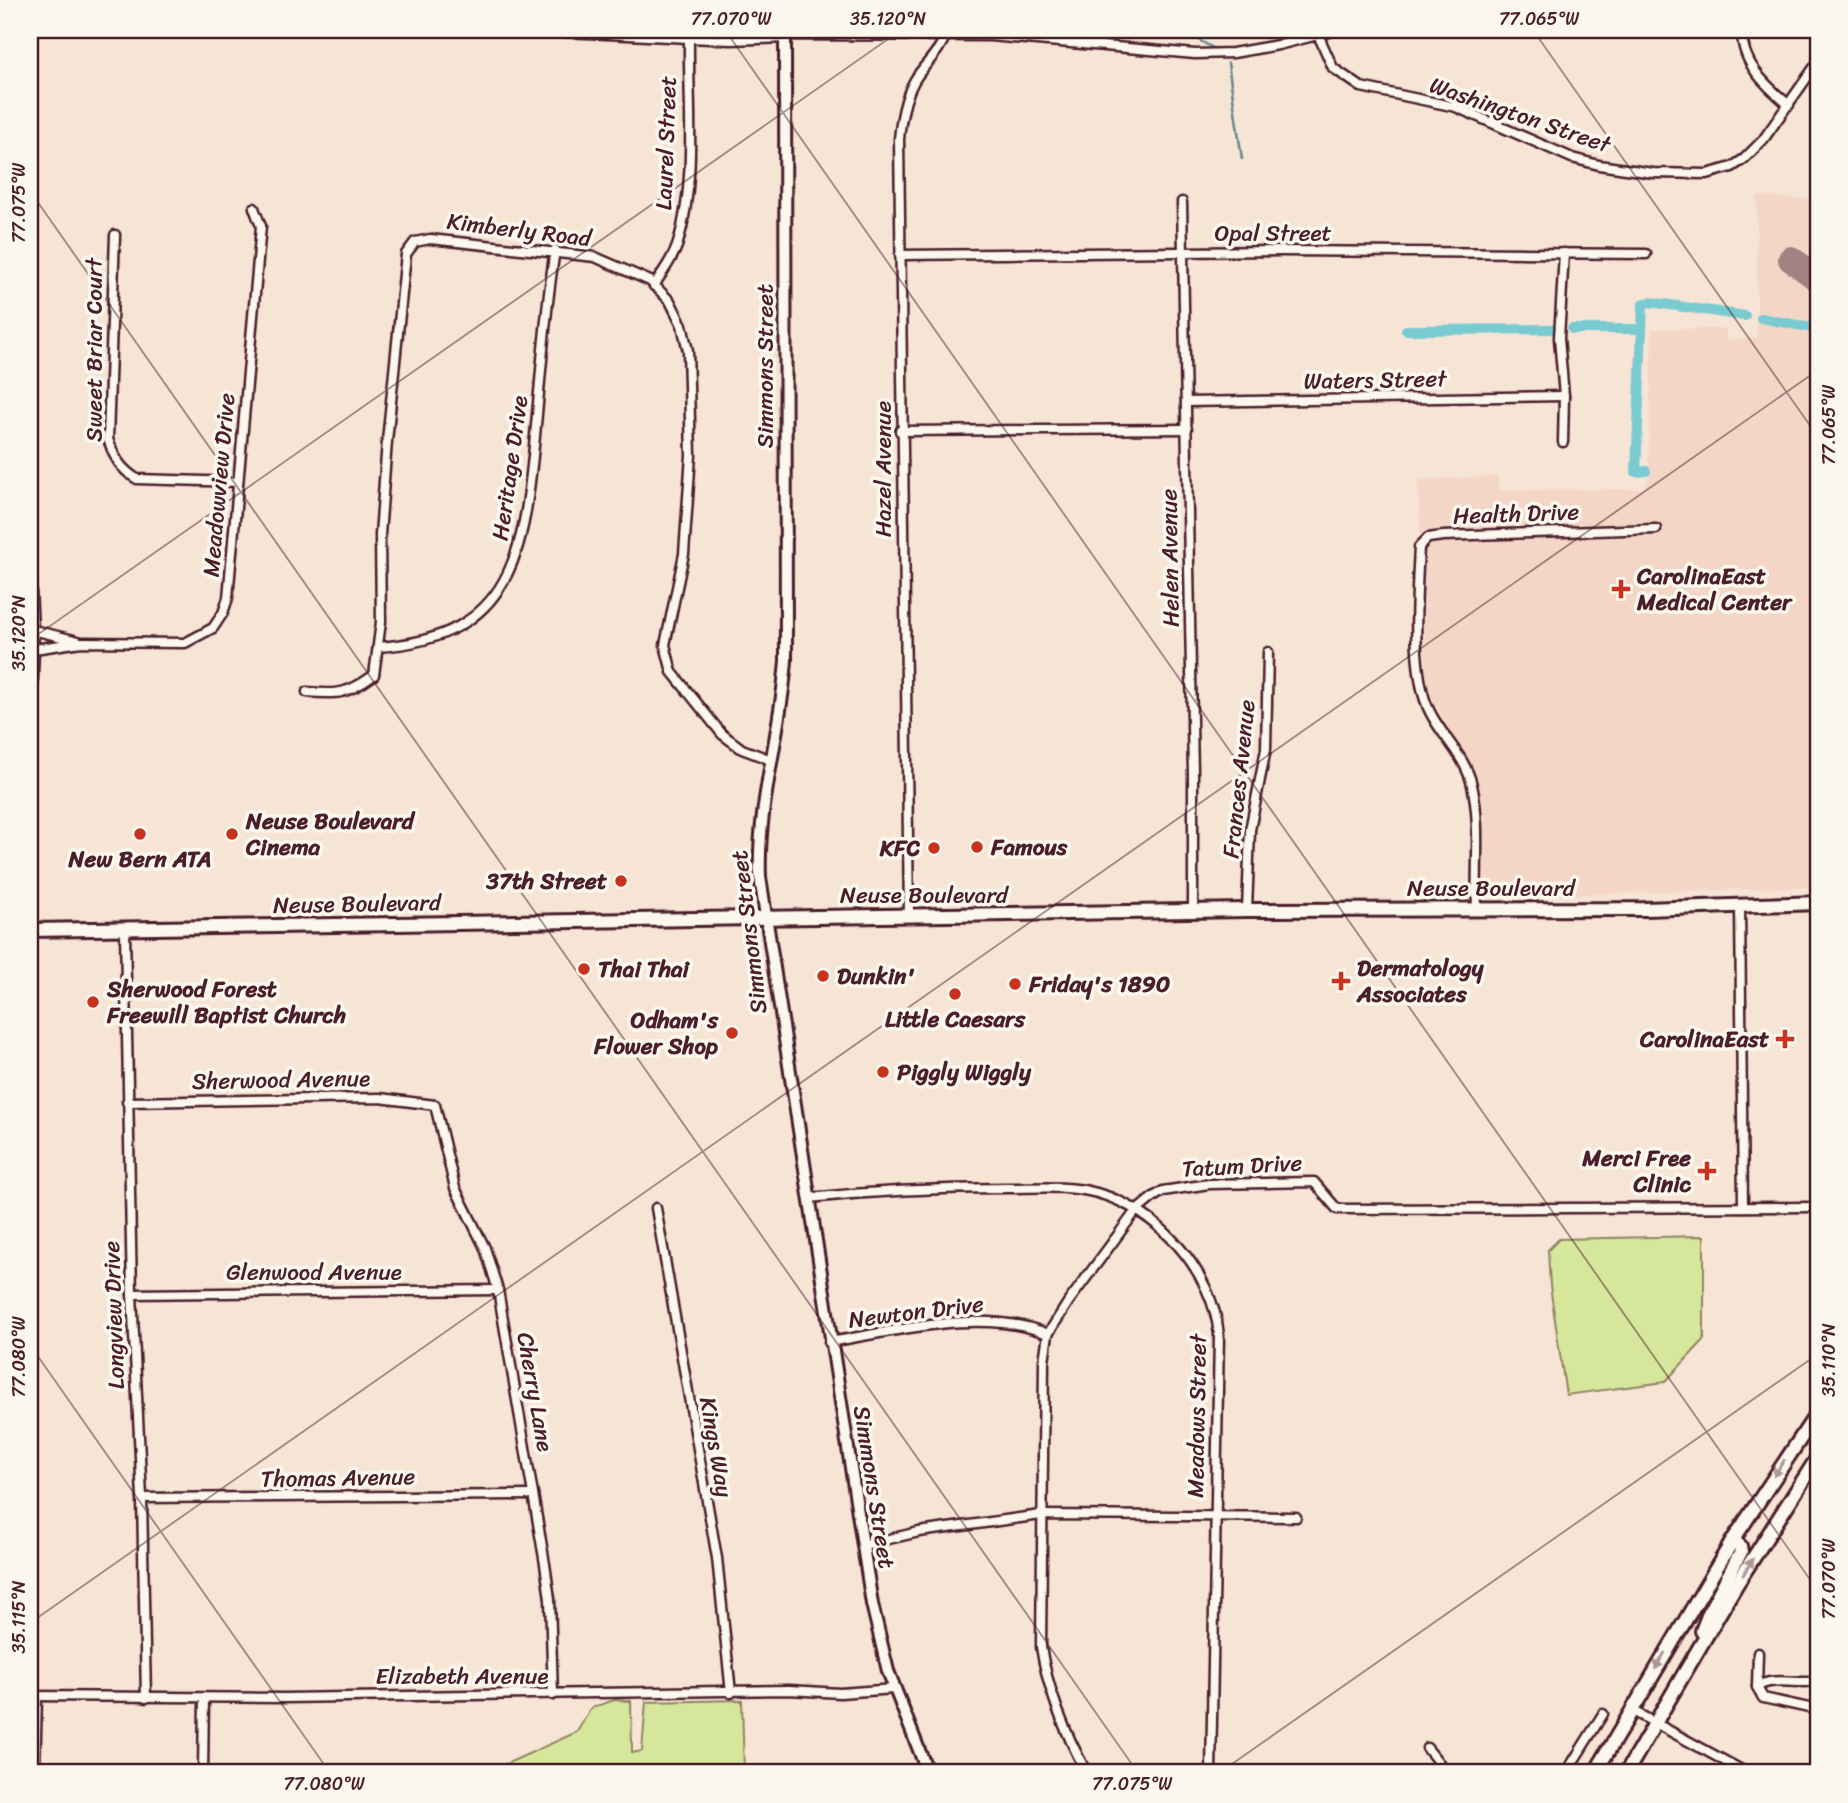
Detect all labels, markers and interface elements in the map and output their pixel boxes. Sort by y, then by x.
text: 77.070°W [691,3,772,35]
text: 35.120°N [850,3,927,35]
text: 77.065°W [1499,3,1580,35]
street label: Washington Street [1424,65,1618,166]
street label: Laurel Street [643,75,689,211]
text: 77.075°W [3,162,35,243]
street label: Kimberly Road [445,201,595,259]
street label: Opal Street [1214,213,1332,254]
street label: Sweet Briar Court [74,256,115,442]
street label: Simmons Street [745,284,786,448]
street label: Waters Street [1303,358,1448,402]
text: 77.065°W [1813,384,1845,465]
street label: Meadowview Drive [191,391,247,579]
street label: Heritage Drive [480,393,540,543]
street label: Hazel Avenue [863,401,904,537]
street label: Helen Avenue [1148,488,1192,627]
street label: Health Drive [1452,491,1580,537]
place label: CarolinaEast Medical Center [1636,556,1793,623]
marker: CarolinaEast Medical Center [1611,579,1631,599]
text: 35.120°N [3,594,35,671]
street label: Frances Avenue [1210,697,1268,860]
place label: Neuse Boulevard Cinema [245,801,416,868]
marker: New Bern ATA [132,826,148,842]
marker: Neuse Boulevard Cinema [224,826,240,842]
place label: Famous [990,827,1068,868]
place label: KFC [879,828,920,869]
place label: New Bern ATA [68,839,211,880]
marker: Famous [969,839,985,855]
marker: KFC [926,840,942,856]
street label: Simmons Street [719,848,779,1016]
place label: 37th Street [485,861,607,902]
street label: Neuse Boulevard [1407,868,1577,909]
marker: 37th Street [613,873,629,889]
street label: Neuse Boulevard [840,875,1010,916]
street label: Neuse Boulevard [273,882,443,926]
place label: Dermatology Associates [1356,948,1485,1015]
place label: Thai Thai [598,949,691,990]
place label: Dunkin' [837,956,915,997]
marker: Thai Thai [576,961,592,977]
place label: Friday's 1890 [1028,964,1171,1005]
marker: Dunkin' [815,968,831,984]
place label: Sherwood Forest Freewill Baptist Church [106,969,346,1036]
marker: Dermatology Associates [1331,971,1351,991]
marker: Friday's 1890 [1007,976,1023,992]
marker: Little Caesars [947,986,963,1002]
marker: Sherwood Forest Freewill Baptist Church [85,994,101,1010]
place label: Little Caesars [885,999,1027,1040]
place label: Odham's Flower Shop [593,1000,719,1067]
place label: CarolinaEast [1639,1019,1769,1060]
marker: Odham's Flower Shop [724,1025,740,1041]
marker: CarolinaEast [1775,1029,1795,1049]
place label: Piggly Wiggly [897,1052,1032,1093]
street label: Sherwood Avenue [191,1058,371,1102]
marker: Piggly Wiggly [875,1064,891,1080]
place label: Merci Free Clinic [1581,1138,1692,1205]
street label: Tatum Drive [1181,1142,1303,1190]
marker: Merci Free Clinic [1697,1161,1717,1181]
street label: Longview Drive [91,1240,137,1390]
street label: Glenwood Avenue [226,1252,402,1293]
street label: Newton Drive [846,1283,986,1341]
text: 77.080°W [3,1315,35,1398]
text: 35.110°N [1813,1323,1845,1397]
street label: Cherry Lane [504,1329,566,1455]
street label: Meadows Street [1175,1332,1219,1498]
street label: Kings Way [687,1394,745,1500]
street label: Simmons Street [841,1403,907,1571]
street label: Thomas Avenue [260,1456,416,1500]
one-way arrow [1773,1458,1786,1477]
text: 77.070°W [1813,1538,1845,1619]
one-way arrow [1741,1557,1754,1576]
text: 35.115°N [3,1580,35,1653]
one-way arrow [1654,1652,1666,1671]
street label: Elizabeth Avenue [375,1656,549,1697]
text: 77.080°W [283,1768,366,1800]
text: 77.075°W [1092,1768,1173,1800]

